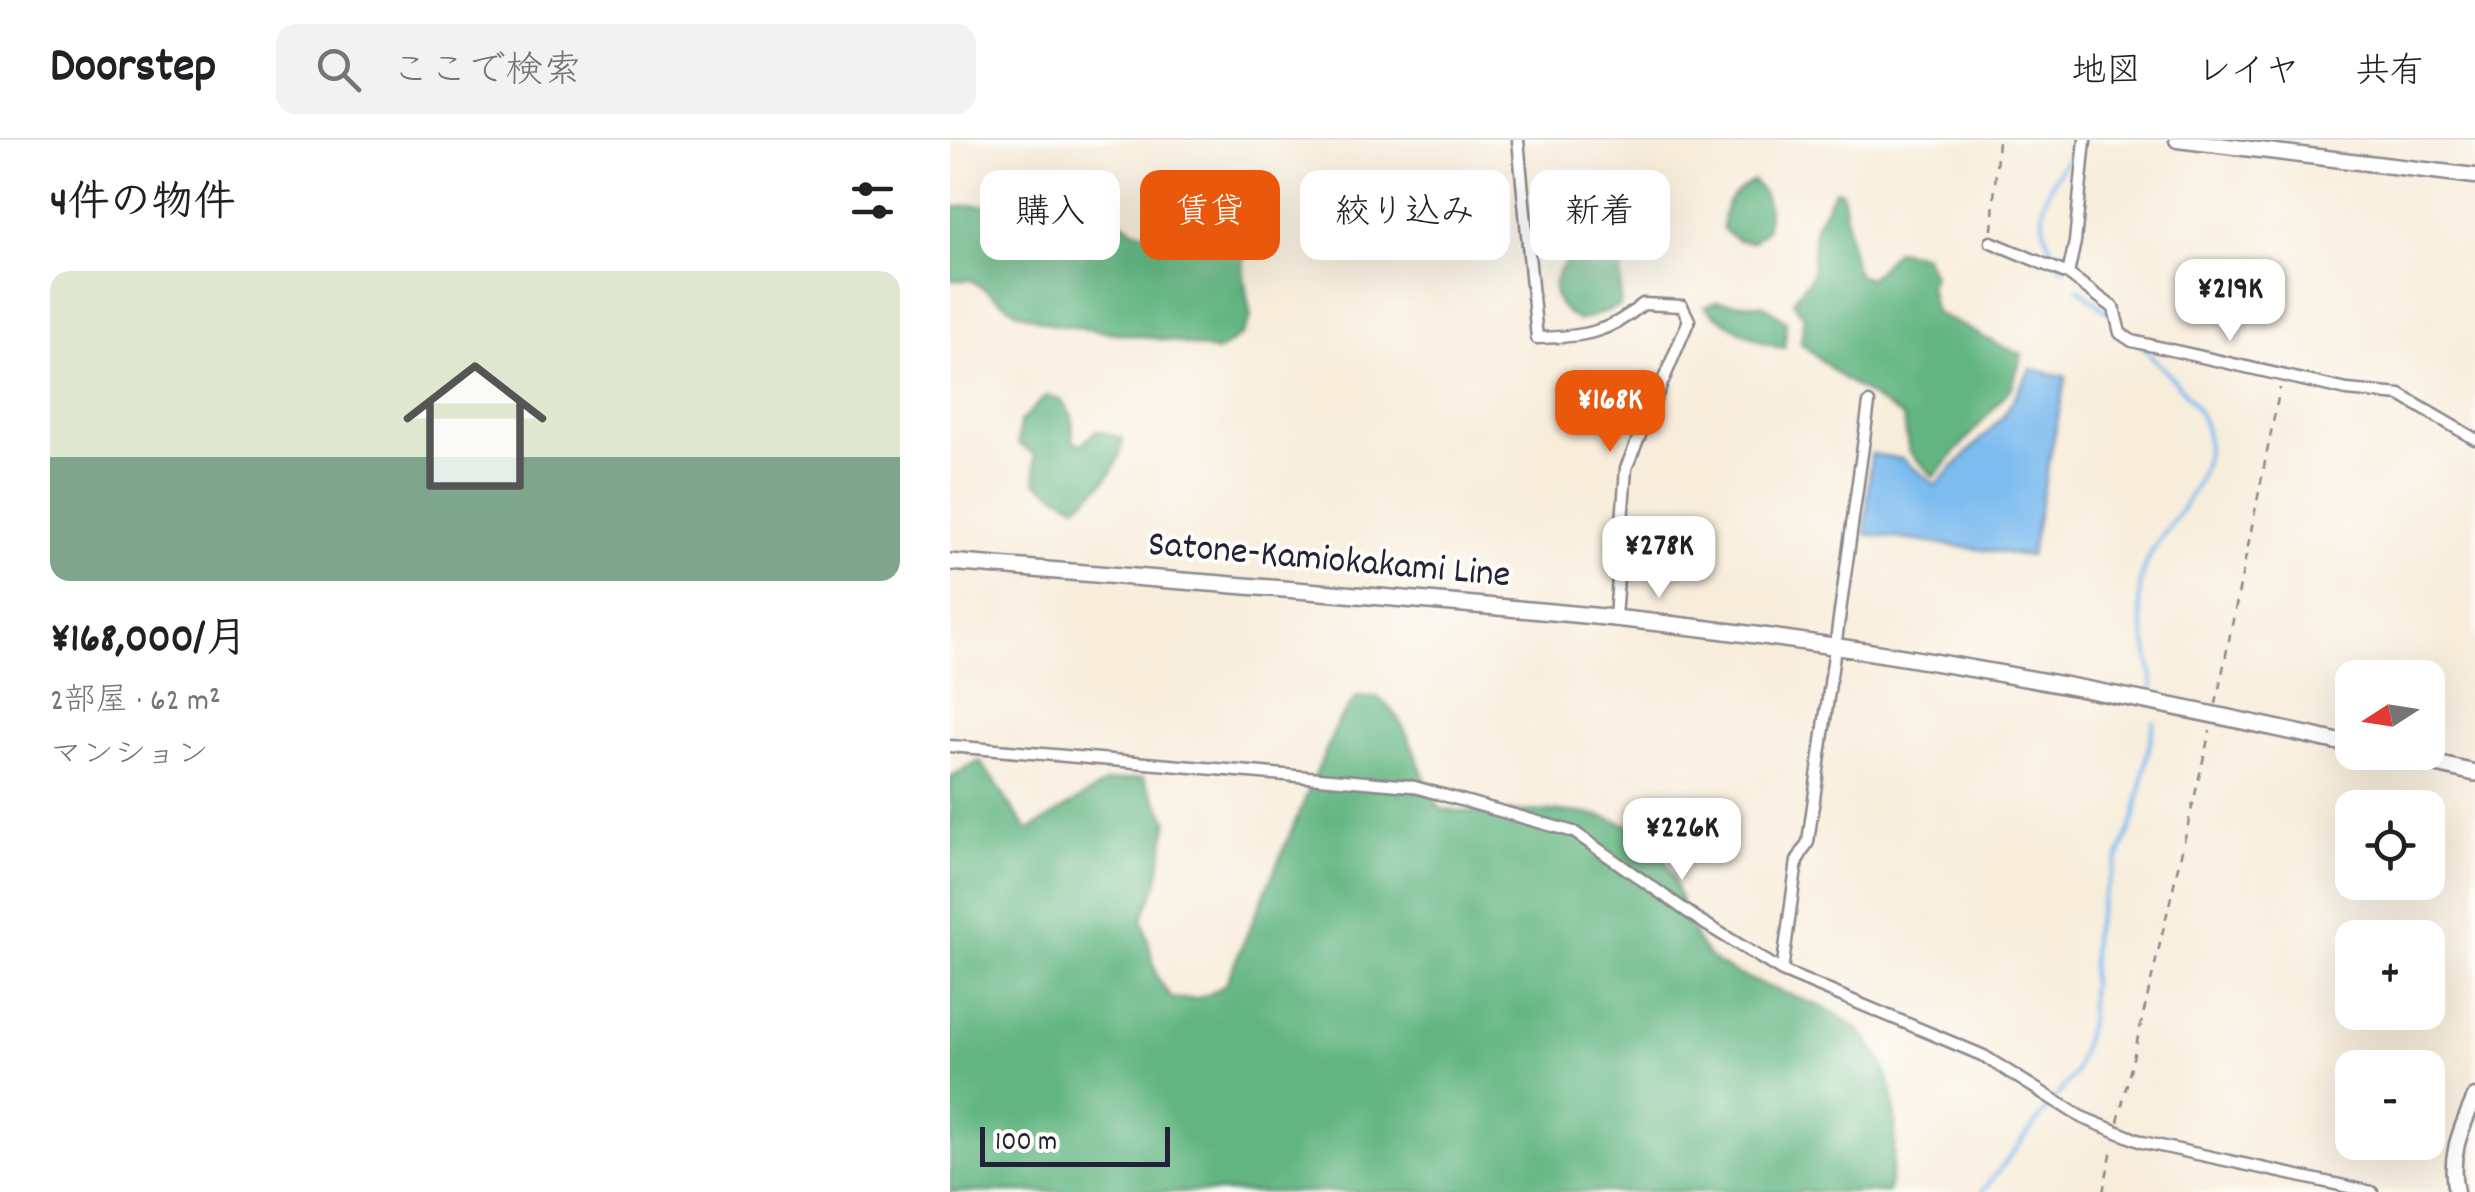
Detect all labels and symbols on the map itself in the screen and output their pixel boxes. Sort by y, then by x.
pin: ¥219K [2160,259,2300,344]
pin: ¥168K [1540,370,1680,455]
pin: ¥278K [1589,516,1729,601]
street label: Satone-Kamiokakami Line [1146,519,1512,605]
north arrow [2335,660,2445,770]
pin: ¥226K [1612,798,1752,883]
scale bar [980,1122,1170,1166]

